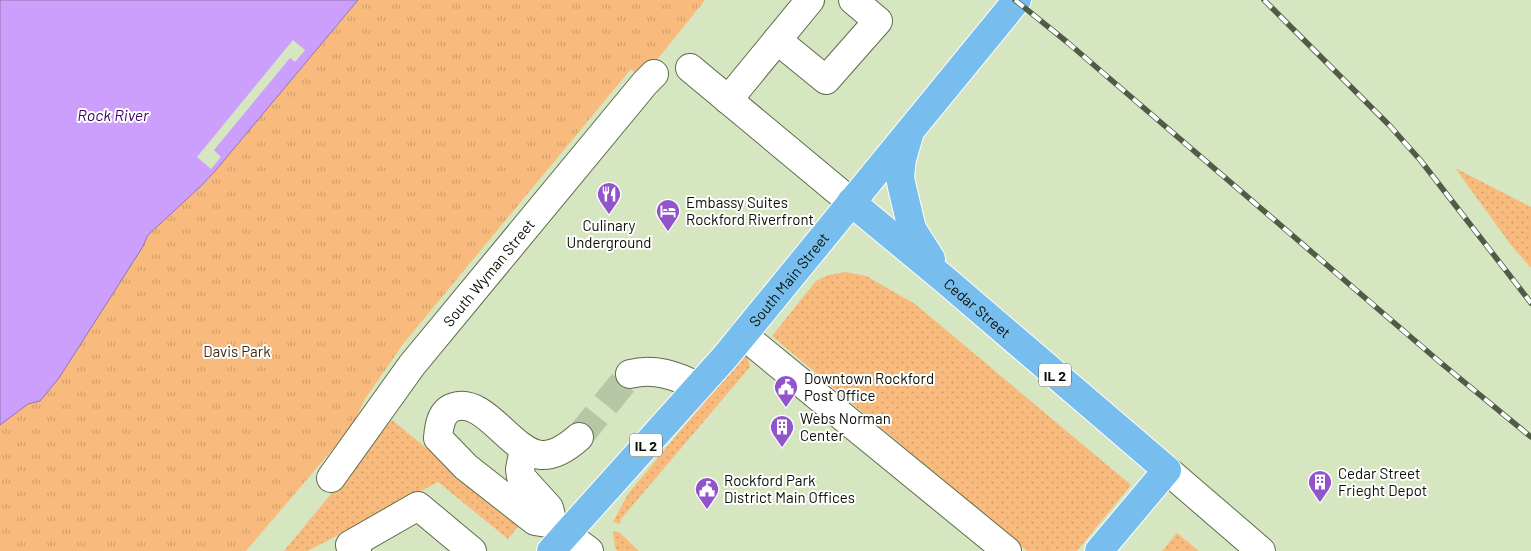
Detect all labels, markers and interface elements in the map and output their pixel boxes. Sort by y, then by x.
water label: Rock River [77,105,150,124]
restaurant icon: Culinary Underground [596,181,622,215]
place label: Embassy Suites Rockford Riverfront [686,193,814,228]
hotel icon: Embassy Suites Rockford Riverfront [655,198,681,232]
street label: South Wyman Street [439,215,538,330]
place label: Culinary Underground [567,216,651,251]
street label: South Main Street [745,229,832,330]
street label: Cedar Street [940,274,1015,341]
park label: Davis Park [203,342,271,360]
road number: IL 2 [1039,364,1071,386]
place label: Downtown Rockford Post Office [804,369,934,404]
public building icon: Downtown Rockford Post Office [773,374,799,408]
place label: Webs Norman Center [800,409,891,444]
building icon: Webs Norman Center [769,414,795,448]
road number: IL 2 [630,434,662,456]
place label: Cedar Street Frieght Depot [1338,464,1427,499]
building icon: Cedar Street Frieght Depot [1307,469,1333,503]
place label: Rockford Park District Main Offices [724,471,855,506]
public building icon: Rockford Park District Main Offices [694,476,720,510]

